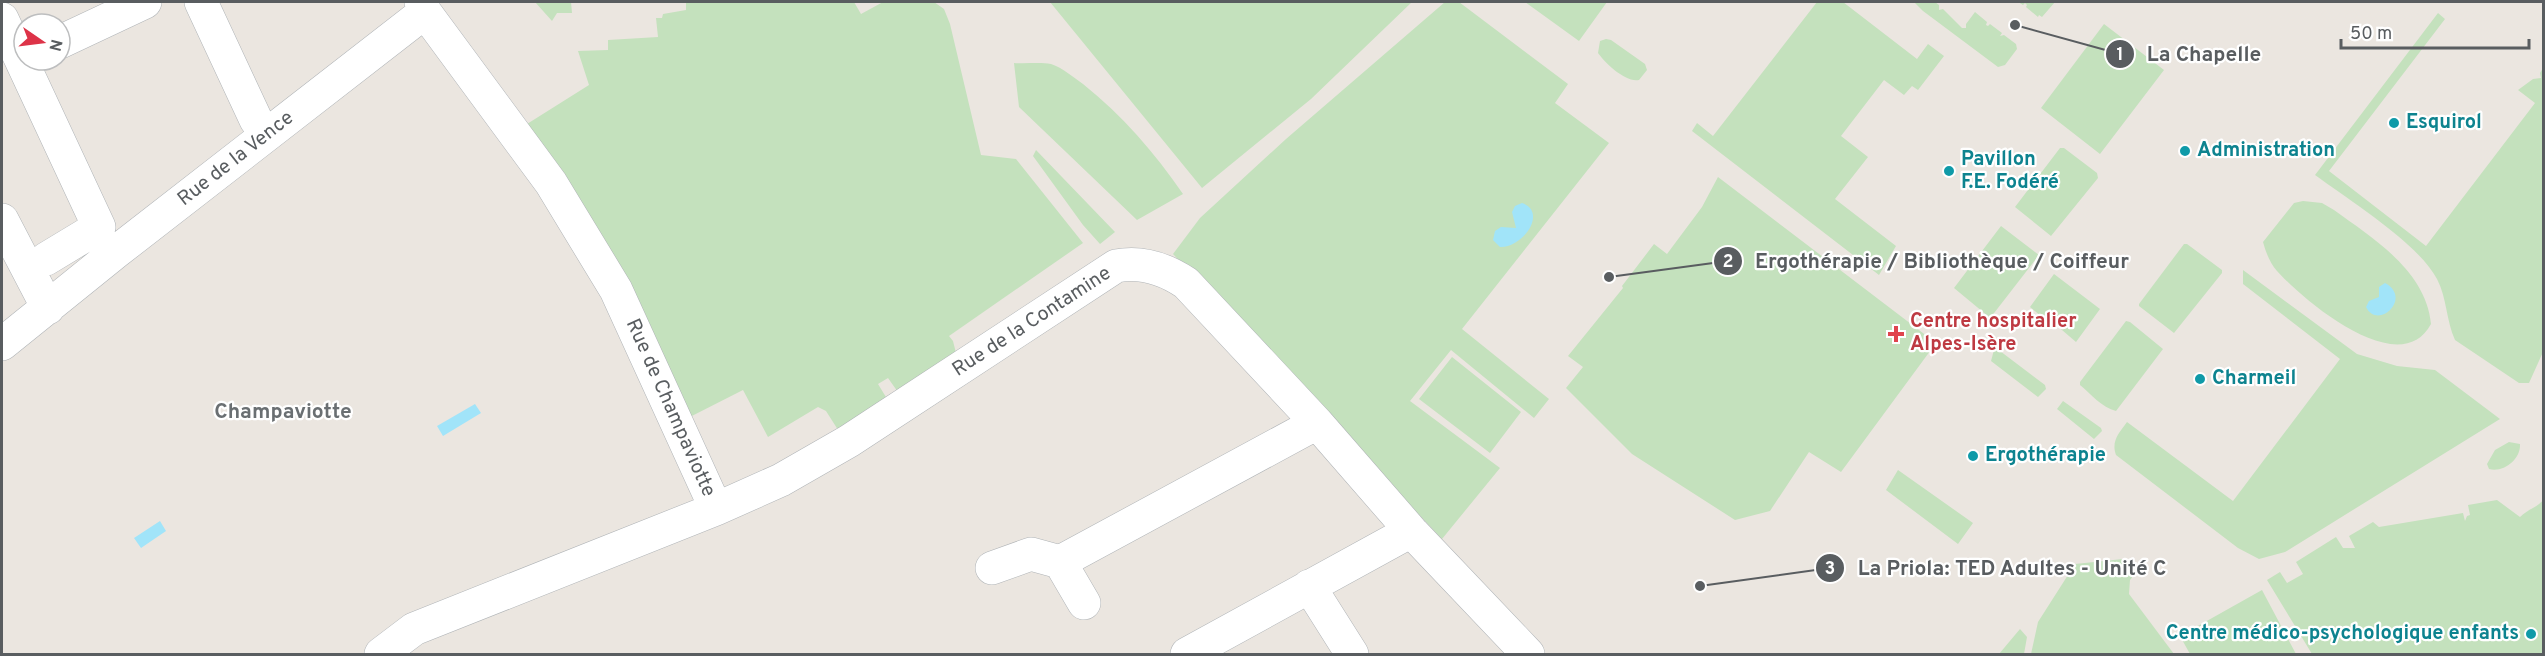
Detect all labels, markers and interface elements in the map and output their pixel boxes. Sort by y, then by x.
north arrow [12,12,72,72]
scale bar [2341,12,2528,50]
text: 50 m [2350,23,2392,46]
callout: La Chapelle [2105,35,2274,74]
text: N [44,37,66,53]
text: La Chapelle [2147,42,2261,69]
text: 1 [2116,44,2124,67]
street label: Rue de la Vence [173,105,299,213]
place label: Esquirol [2406,110,2482,136]
marker: Esquirol [2387,116,2401,130]
place label: Administration [2197,138,2335,164]
marker: Administration [2178,144,2192,158]
place label: Pavillon F.E. Fodéré [1961,147,2059,196]
marker: Pavillon F.E. Fodéré [1942,164,1956,178]
callout: Ergothérapie / Bibliothèque / Coiffeur [1713,242,2141,281]
text: Ergothérapie / Bibliothèque / Coiffeur [1755,249,2129,276]
text: 2 [1722,251,1734,274]
street label: Rue de la Contamine [948,261,1116,383]
place label: Centre hospitalier Alpes-Isère [1910,309,2077,358]
street label: Rue de Champaviotte [619,315,721,501]
marker: Centre hospitalier Alpes-Isère [1887,325,1905,343]
place label: Charmeil [2212,366,2296,392]
marker: Charmeil [2193,372,2207,386]
district label: Champaviotte [214,399,352,426]
place label: Ergothérapie [1985,443,2106,469]
marker: Ergothérapie [1966,449,1980,463]
callout: La Priola: TED Adultes - Unité C [1815,548,2178,587]
text: La Priola: TED Adultes - Unité C [1858,556,2166,583]
text: 3 [1825,558,1835,581]
place label: Centre médico-psychologique enfants [2166,621,2519,647]
marker: Centre médico-psychologique enfants [2524,627,2538,641]

